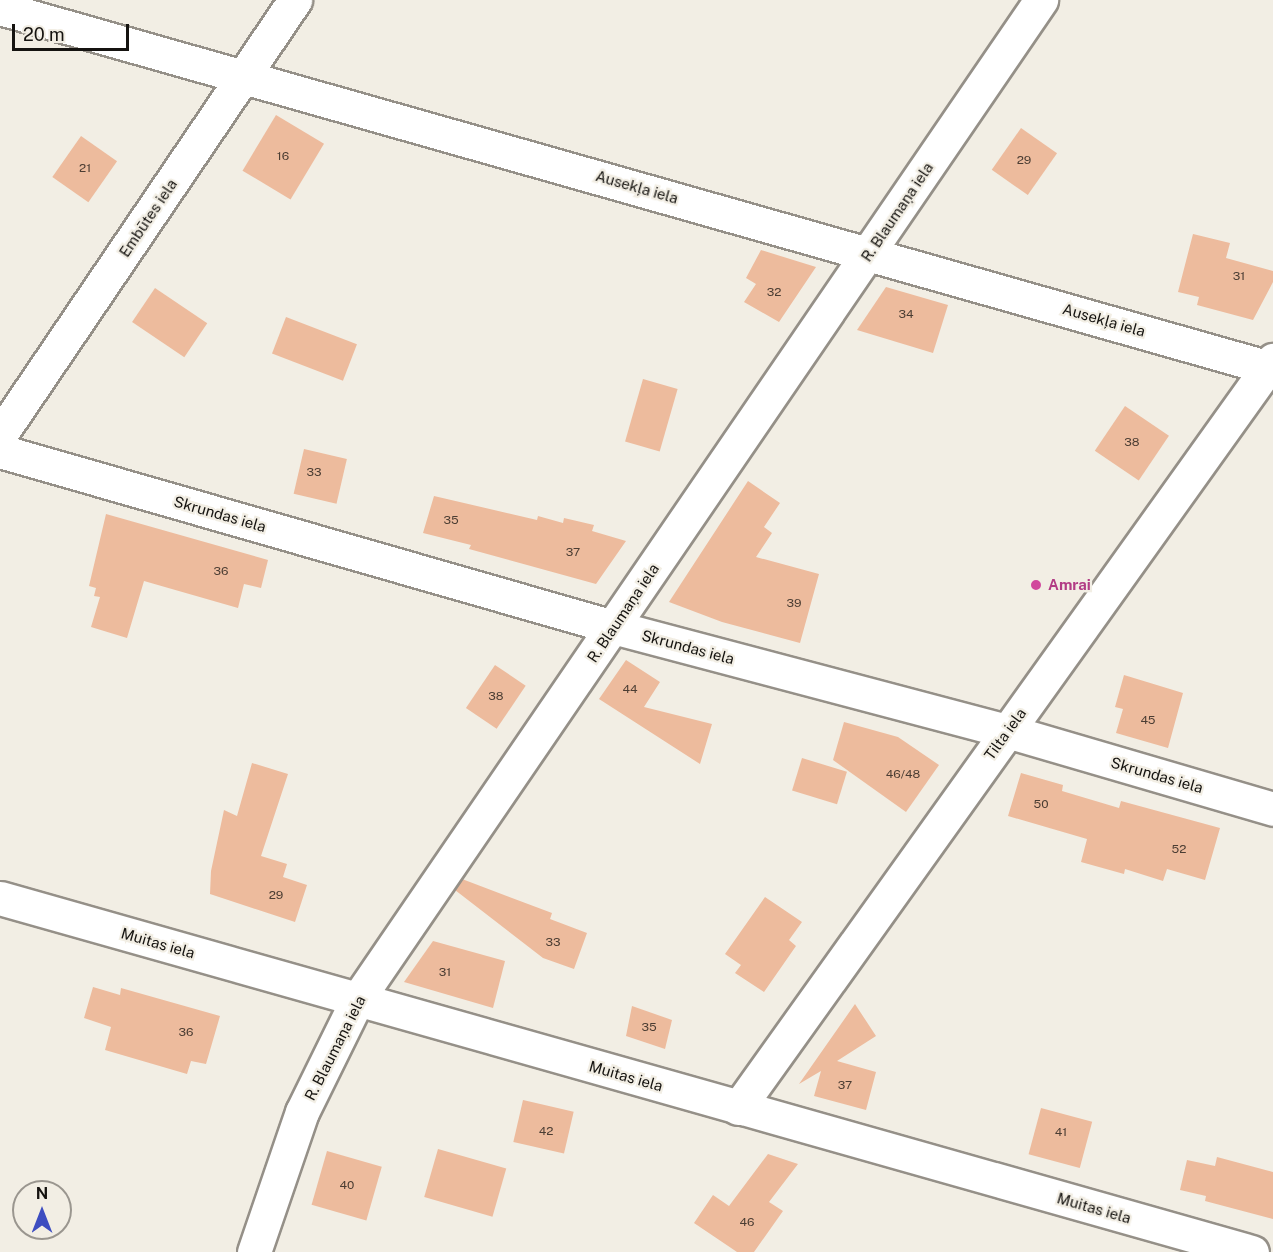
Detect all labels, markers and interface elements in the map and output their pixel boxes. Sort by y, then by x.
scale bar [15,12,132,50]
text: 20 m [23,24,65,45]
house number: 16 [277,150,289,164]
house number: 29 [1017,154,1031,168]
street label: R. Blaumaņa iela [857,159,937,265]
house number: 21 [79,162,91,176]
street label: Ausekļa iela [594,167,680,207]
street label: Embūtes iela [115,176,181,260]
house number: 31 [1233,270,1245,284]
house number: 32 [767,286,781,300]
street label: Ausekļa iela [1061,300,1147,340]
house number: 34 [898,308,914,322]
house number: 38 [1124,436,1140,450]
house number: 33 [306,466,322,480]
street label: Skrundas iela [172,492,268,536]
house number: 35 [443,514,459,528]
house number: 37 [566,546,580,560]
street label: R. Blaumaņa iela [583,560,663,666]
house number: 36 [214,565,228,579]
place label: Amrai [1048,576,1091,594]
marker: Amrai [1029,578,1043,592]
house number: 39 [787,597,801,611]
street label: Skrundas iela [640,626,736,668]
house number: 44 [622,683,638,697]
house number: 38 [488,690,504,704]
street label: Tilta iela [980,705,1030,763]
house number: 45 [1140,714,1156,728]
street label: Skrundas iela [1109,753,1205,797]
house number: 46/48 [886,768,920,782]
house number: 50 [1033,798,1049,812]
house number: 52 [1172,843,1186,857]
house number: 29 [269,889,283,903]
street label: Muitas iela [119,924,197,962]
house number: 33 [545,936,561,950]
house number: 31 [439,966,451,980]
street label: R. Blaumaņa iela [301,992,369,1104]
house number: 35 [641,1021,657,1035]
house number: 36 [179,1026,193,1040]
street label: Muitas iela [587,1057,665,1095]
house number: 37 [838,1079,852,1093]
house number: 42 [539,1125,553,1139]
house number: 41 [1055,1126,1067,1140]
house number: 40 [340,1179,354,1193]
north arrow [12,1180,72,1240]
text: N [36,1184,48,1203]
street label: Muitas iela [1055,1189,1133,1227]
house number: 46 [739,1216,755,1230]

